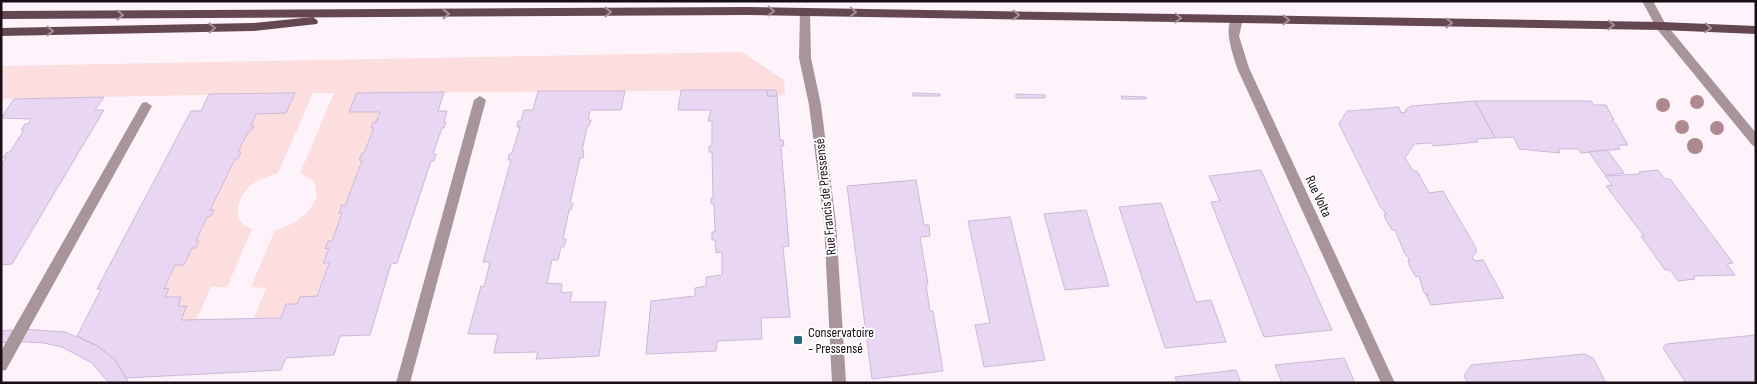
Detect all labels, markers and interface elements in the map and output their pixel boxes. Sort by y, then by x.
one-way arrow [768,6,775,16]
one-way arrow [605,7,613,17]
one-way arrow [850,7,858,17]
one-way arrow [442,8,450,19]
one-way arrow [116,10,124,20]
one-way arrow [1012,10,1020,20]
one-way arrow [1174,13,1182,23]
one-way arrow [1283,15,1291,25]
one-way arrow [1445,17,1453,28]
one-way arrow [1608,20,1616,30]
one-way arrow [209,23,217,33]
one-way arrow [1705,23,1713,33]
one-way arrow [46,26,54,36]
street label: Rue Francis de Pressensé [811,138,840,256]
street label: Rue Volta [1302,173,1336,220]
place label: Conservatoire - Pressensé [808,324,874,357]
marker: Conservatoire - Pressensé [792,334,804,346]

